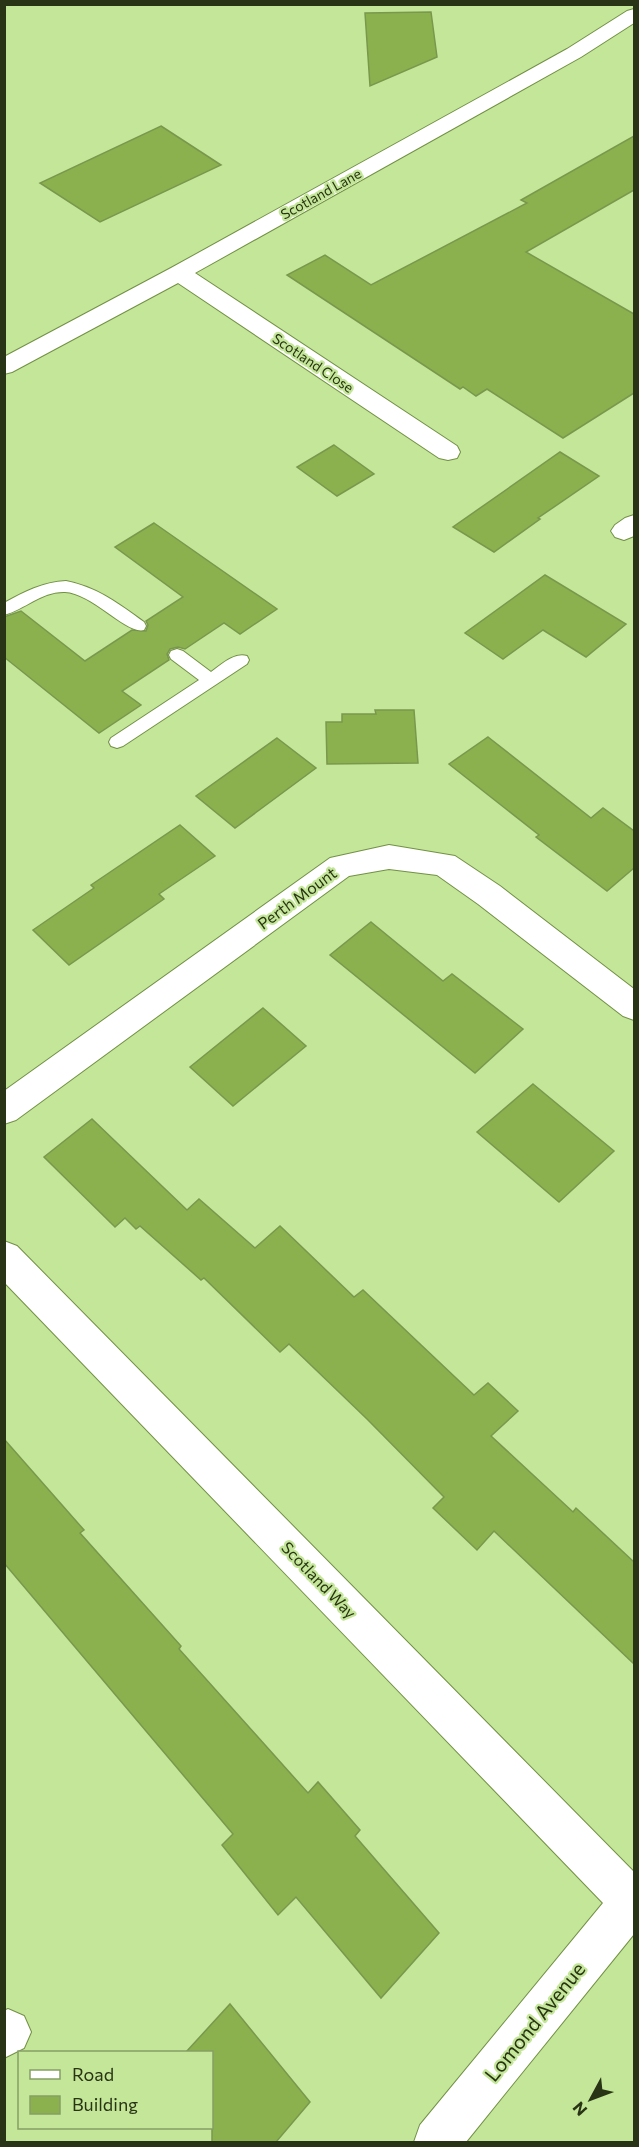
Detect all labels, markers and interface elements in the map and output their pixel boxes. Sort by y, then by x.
street label: Scotland Lane [277,164,364,223]
street label: Scotland Close [270,329,357,396]
street label: Perth Mount [254,862,340,933]
street label: Scotland Way [278,1537,361,1622]
street label: Lomond Avenue [479,1957,590,2086]
legend [18,2051,213,2129]
text: Road [72,2063,114,2085]
north arrow [561,2069,621,2129]
text: Building [72,2093,138,2115]
text: N [568,2098,590,2120]

